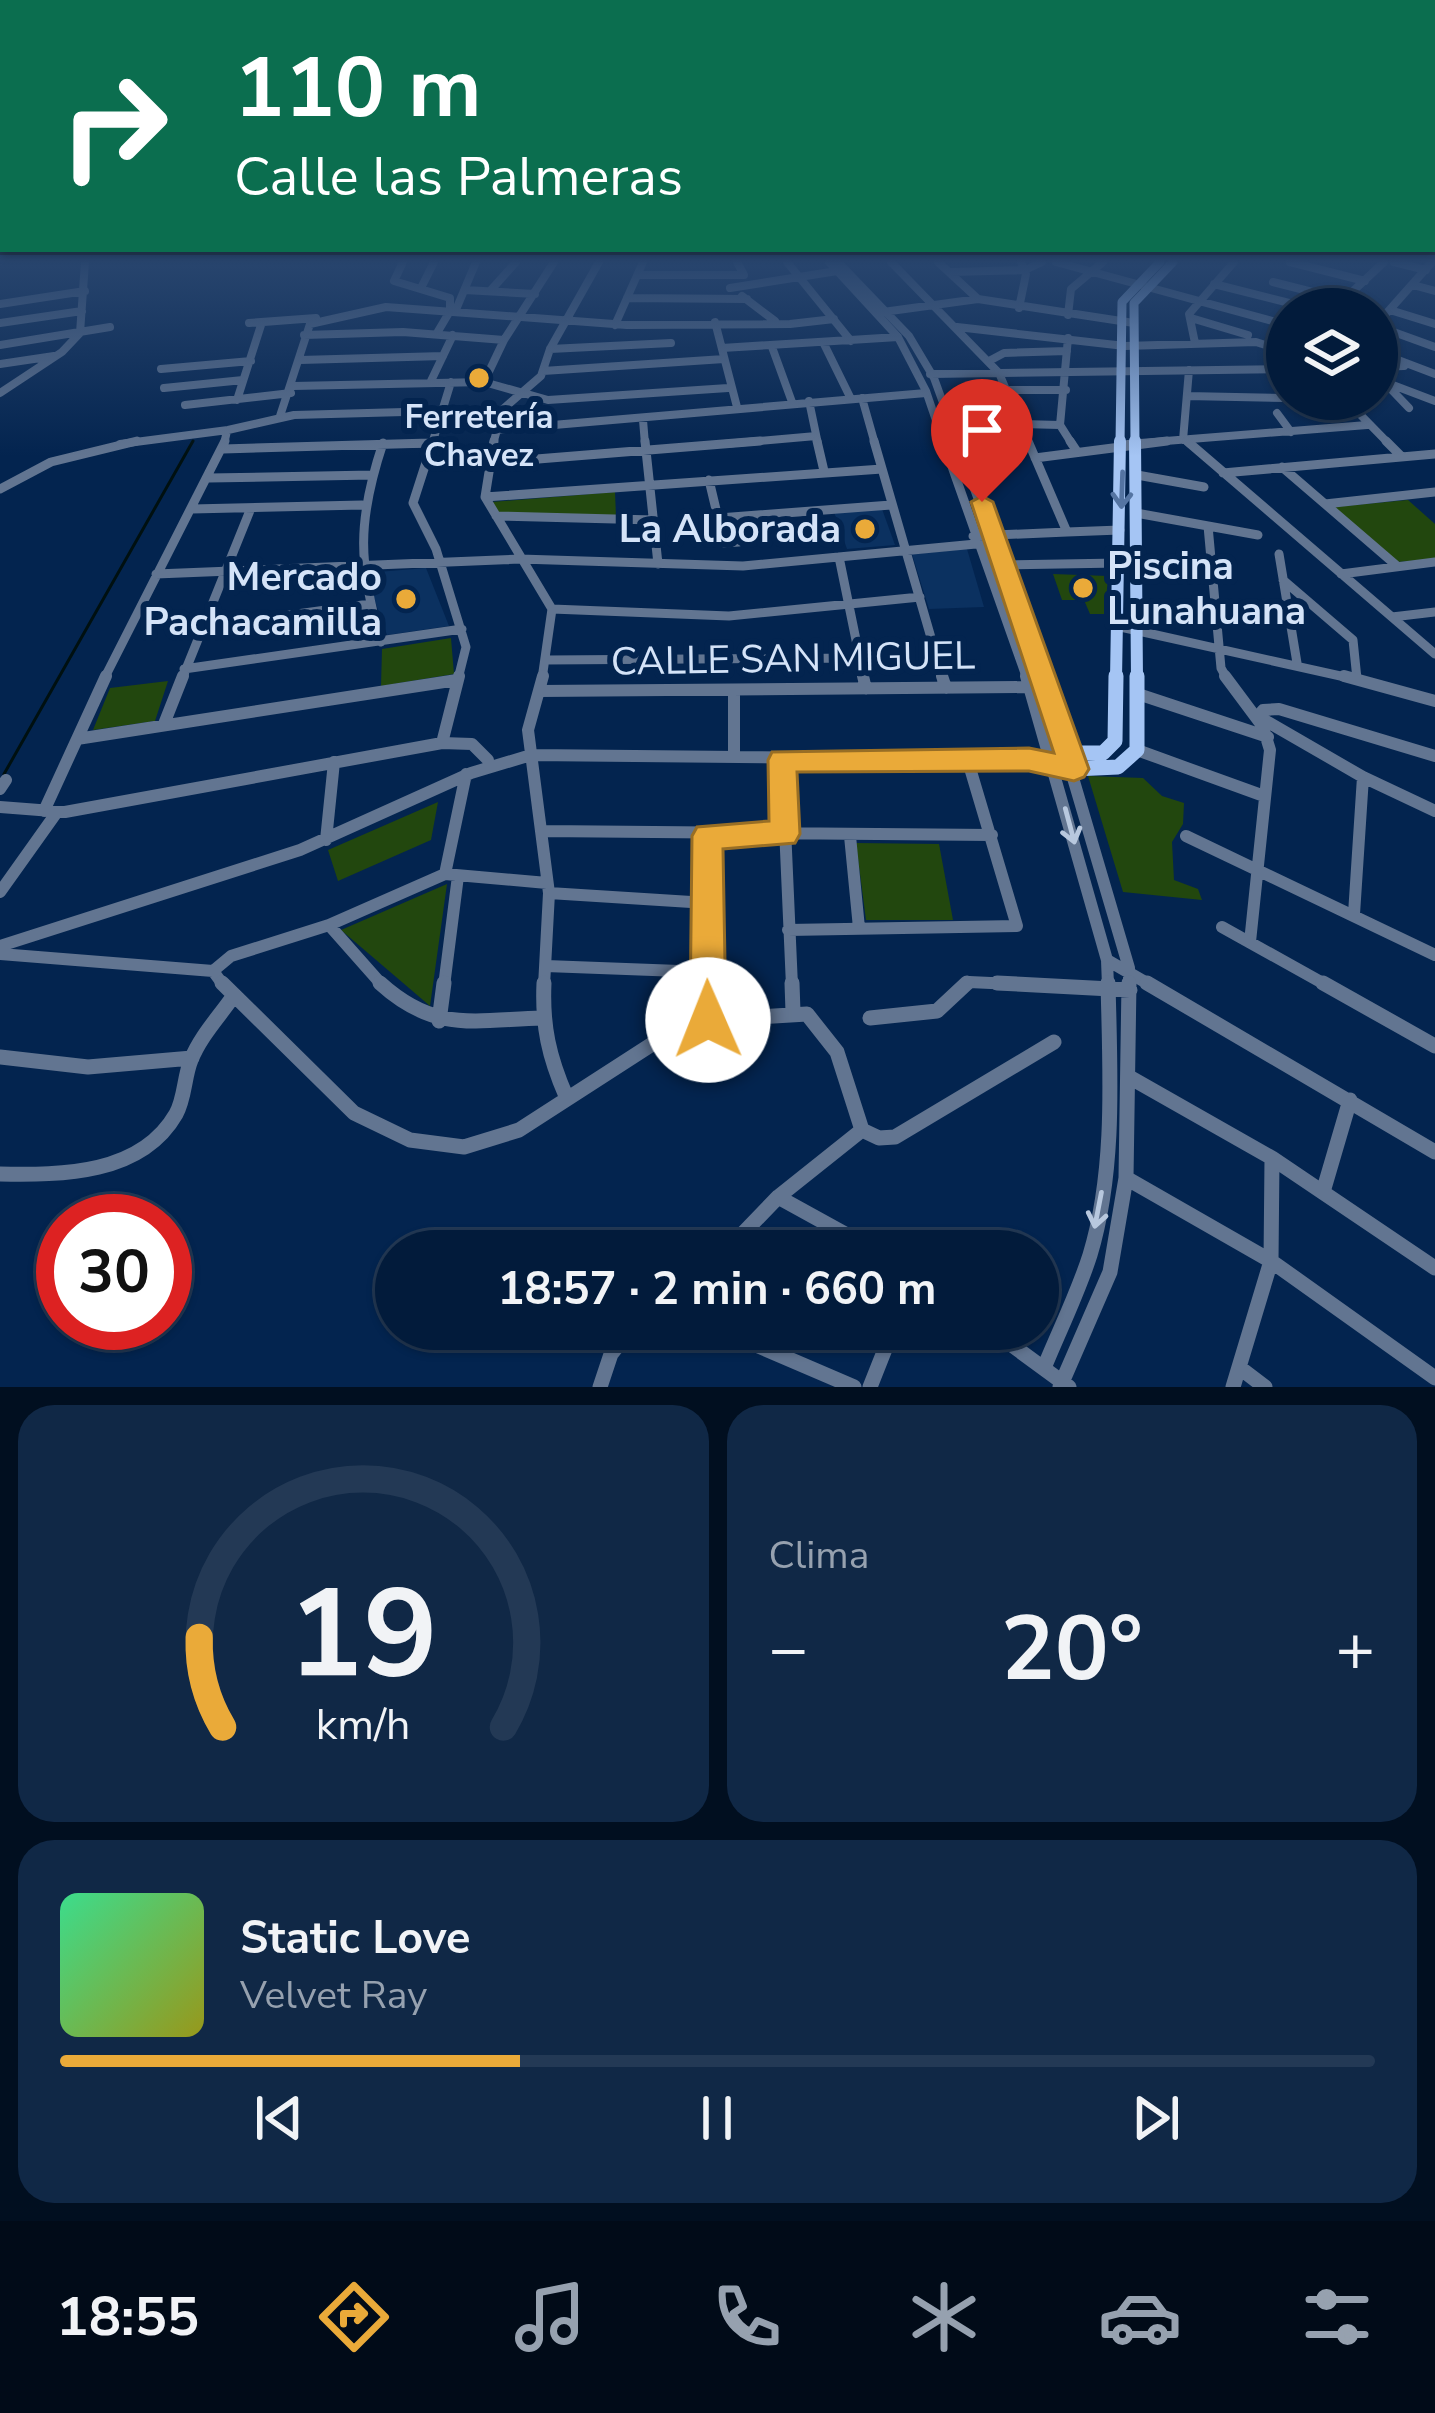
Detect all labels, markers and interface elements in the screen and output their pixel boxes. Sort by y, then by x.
text: 110 m [234,31,482,146]
icon: right [36,48,192,204]
text: Calle las Palmeras [234,140,683,214]
map controls [1266,288,1398,420]
button: layers [1266,288,1398,420]
marker: Ferretería Chavez [466,365,492,391]
pin [931,379,1033,502]
place label: Ferretería Chavez [404,395,554,478]
icon: arrive [949,397,1015,463]
one-way arrow [1110,470,1133,509]
place label: La Alborada [619,503,841,556]
marker: La Alborada [852,516,878,542]
place label: Piscina Lunahuana [1107,540,1306,638]
place label: Mercado Pachacamilla [144,551,382,649]
marker: Piscina Lunahuana [1070,575,1096,601]
marker: Mercado Pachacamilla [393,586,419,612]
street label: CALLE SAN MIGUEL [610,629,976,689]
one-way arrow [1061,806,1083,844]
position arrow [645,957,771,1083]
one-way arrow [1086,1189,1108,1228]
speed limit sign: 30 [36,1194,192,1350]
text: 18:57 · 2 min · 660 m [497,1259,937,1320]
text: Clima [769,1529,869,1582]
text: 19 [288,1550,438,1720]
text: 20° [1001,1588,1143,1711]
text: − [769,1604,808,1694]
text: + [1335,1604,1375,1694]
text: km/h [316,1695,411,1753]
text: Static Love [240,1908,470,1969]
text: Velvet Ray [240,1969,427,2022]
icon: previous [246,2085,312,2151]
icon: pause [684,2085,750,2151]
icon: next [1123,2085,1189,2151]
icon: directions [312,2275,396,2359]
icon: music [508,2275,592,2359]
icon: phone [705,2275,789,2359]
icon: climate [902,2275,986,2359]
icon: car [1098,2275,1182,2359]
icon: filters [1295,2275,1379,2359]
text: 18:55 [56,2280,199,2354]

